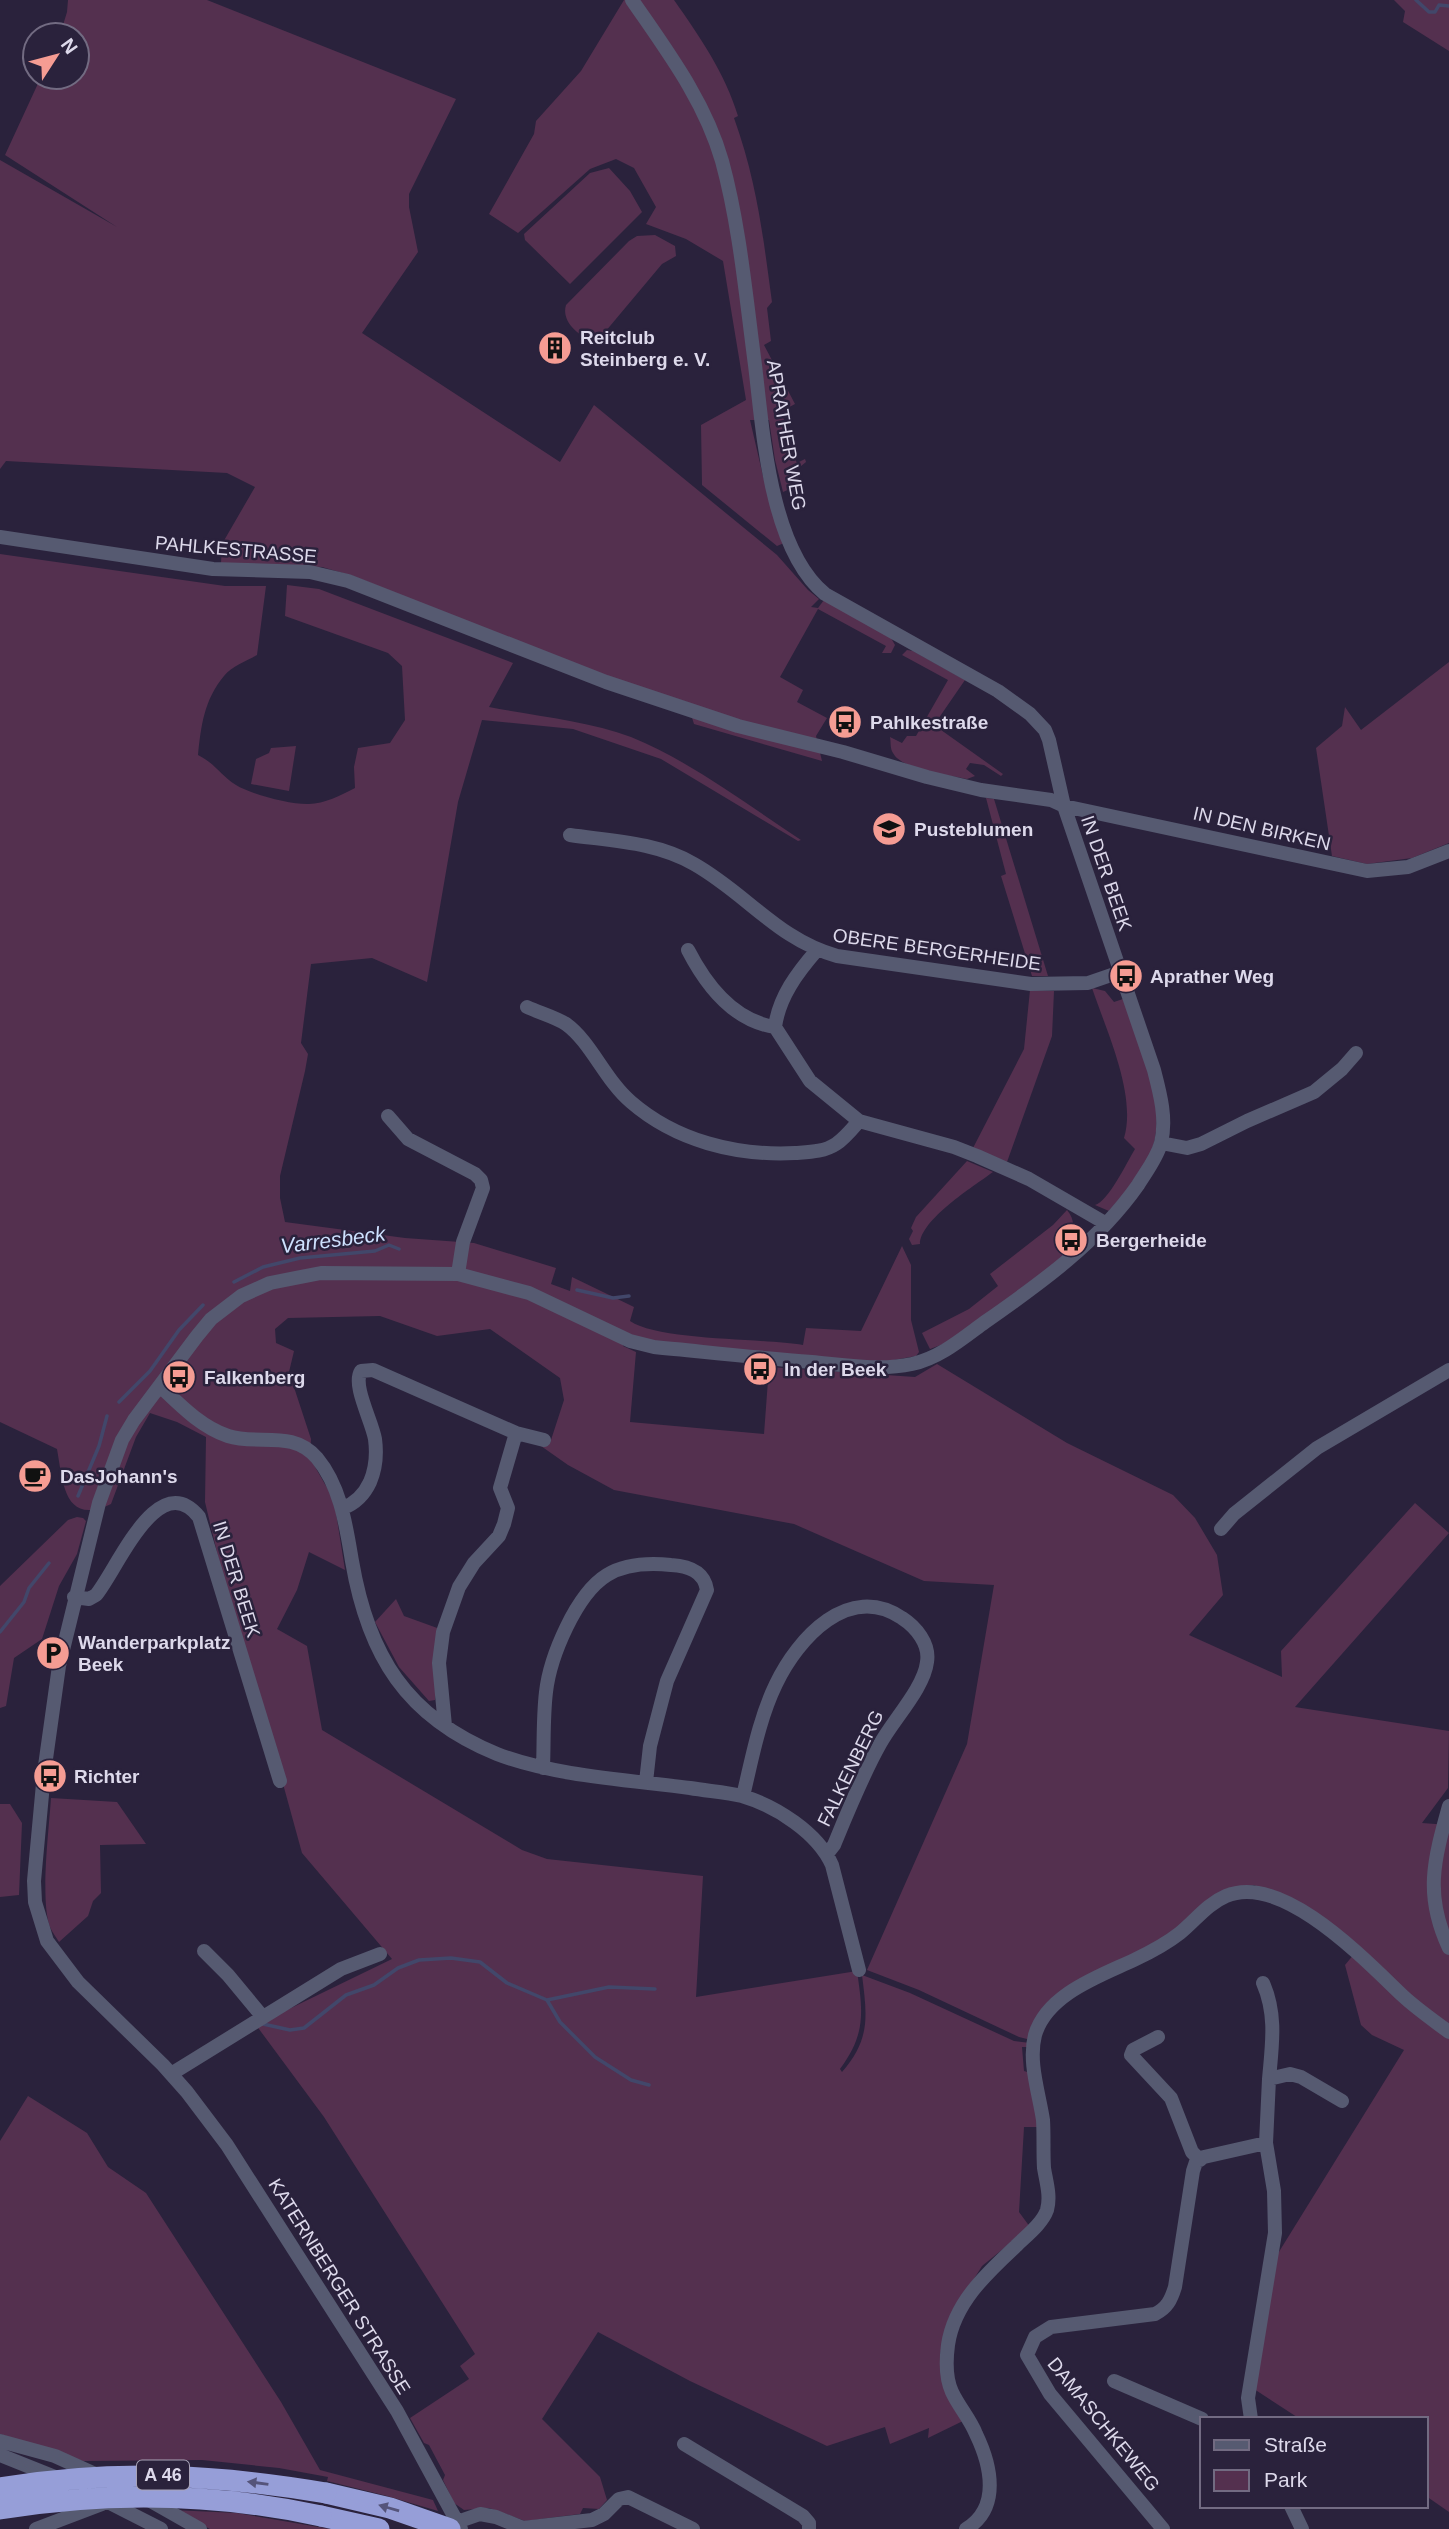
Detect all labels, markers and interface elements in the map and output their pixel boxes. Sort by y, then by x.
north arrow [21,21,91,91]
text: N [57,35,82,58]
place label: Reitclub Steinberg e. V. [580,327,710,370]
building icon: Reitclub Steinberg e. V. [536,329,574,367]
street label: APRATHER WEG [763,358,810,512]
street label: PAHLKESTRASSE [154,532,318,567]
bus stop icon: Pahlkestraße [826,703,864,741]
place label: Pahlkestraße [870,712,988,733]
street label: IN DEN BIRKEN [1191,802,1333,855]
school or university icon: Pusteblumen [870,810,908,848]
street label: IN DER BEEK [1077,813,1136,934]
place label: Pusteblumen [914,819,1033,840]
street label: OBERE BERGERHEIDE [831,924,1042,975]
bus stop icon: Aprather Weg [1107,957,1145,995]
place label: Aprather Weg [1150,966,1274,987]
water label: Varresbeck [279,1221,388,1257]
bus stop icon: Bergerheide [1052,1221,1090,1259]
place label: Bergerheide [1096,1230,1207,1251]
bus stop icon: In der Beek [741,1350,779,1388]
bus stop icon: Falkenberg [160,1358,198,1396]
place label: In der Beek [784,1359,887,1380]
place label: Falkenberg [204,1367,305,1388]
cafe icon: DasJohann's [16,1457,54,1495]
place label: DasJohann's [60,1466,178,1487]
street label: IN DER BEEK [209,1519,264,1640]
place label: Wanderparkplatz Beek [78,1632,230,1675]
parking icon: Wanderparkplatz Beek [34,1634,72,1672]
street label: FALKENBERG [813,1707,888,1830]
bus stop icon: Richter [31,1757,69,1795]
place label: Richter [74,1766,140,1787]
street label: KATERNBERGER STRASSE [264,2175,415,2398]
street label: DAMASCHKEWEG [1043,2353,1164,2495]
legend [1200,2417,1428,2508]
text: Straße [1264,2433,1327,2456]
road number: A 46 [137,2460,189,2490]
text: Park [1264,2468,1308,2491]
one-way arrow [247,2477,269,2488]
one-way arrow [378,2503,399,2513]

